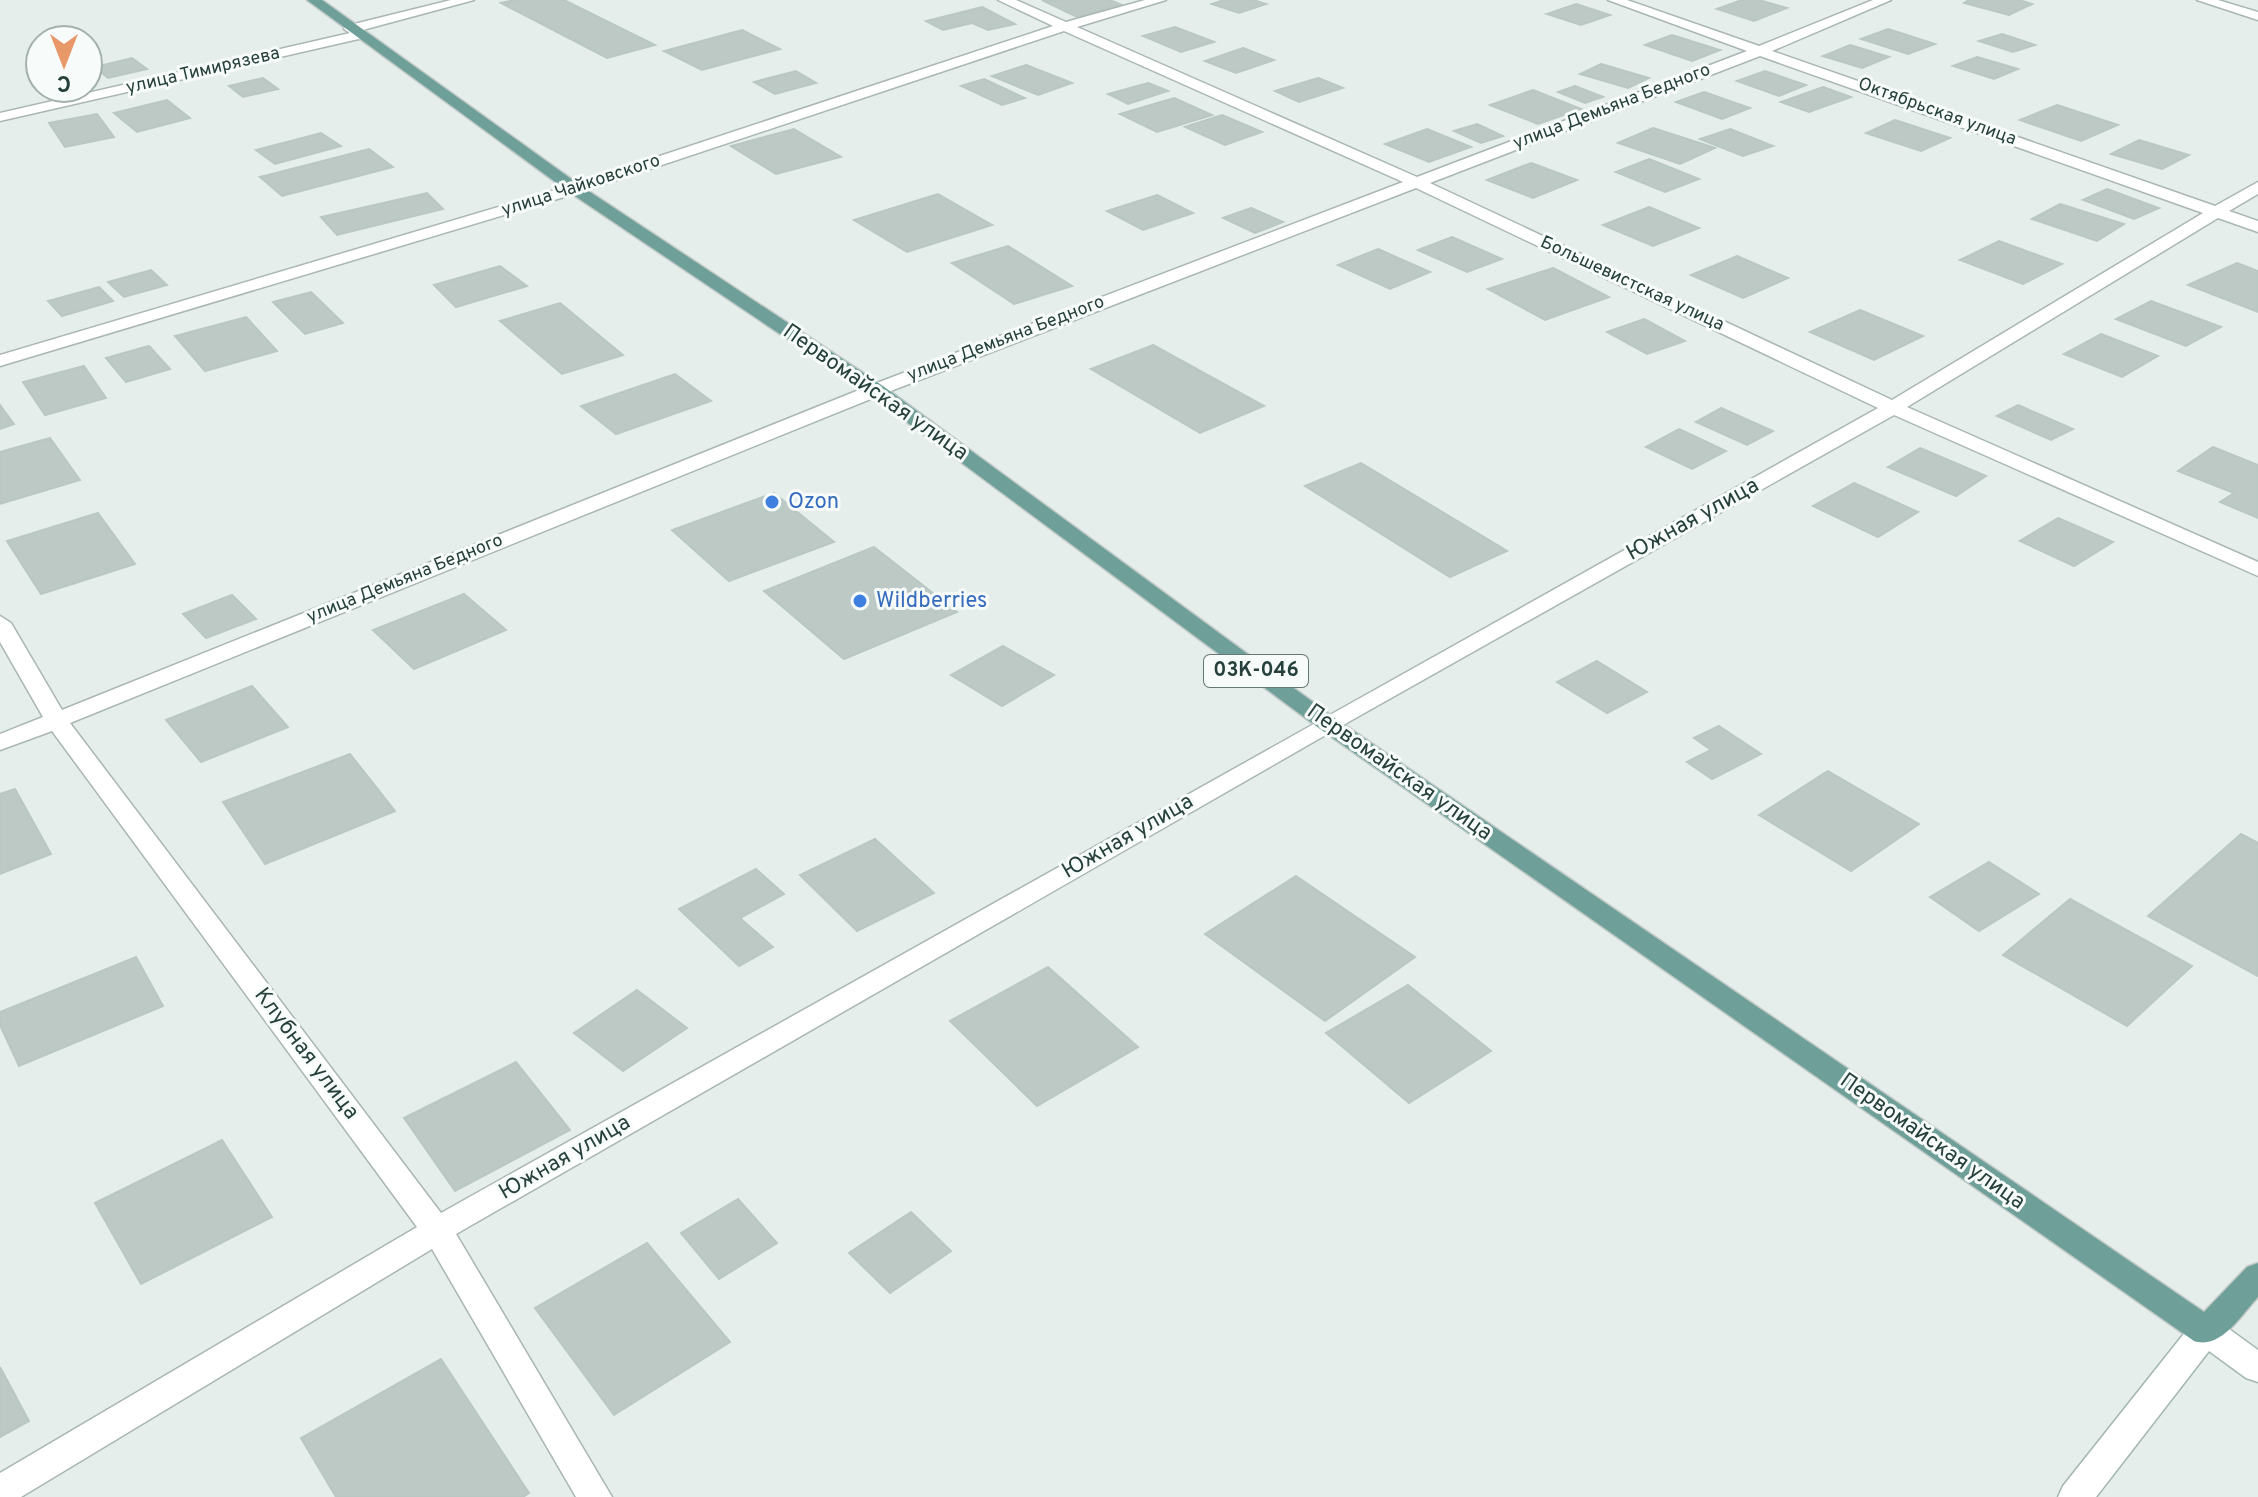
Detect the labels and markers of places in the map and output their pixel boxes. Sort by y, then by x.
place label: Ozon [788,489,839,516]
marker: Ozon [763,493,781,511]
place label: Wildberries [876,588,987,615]
marker: Wildberries [851,592,869,610]

